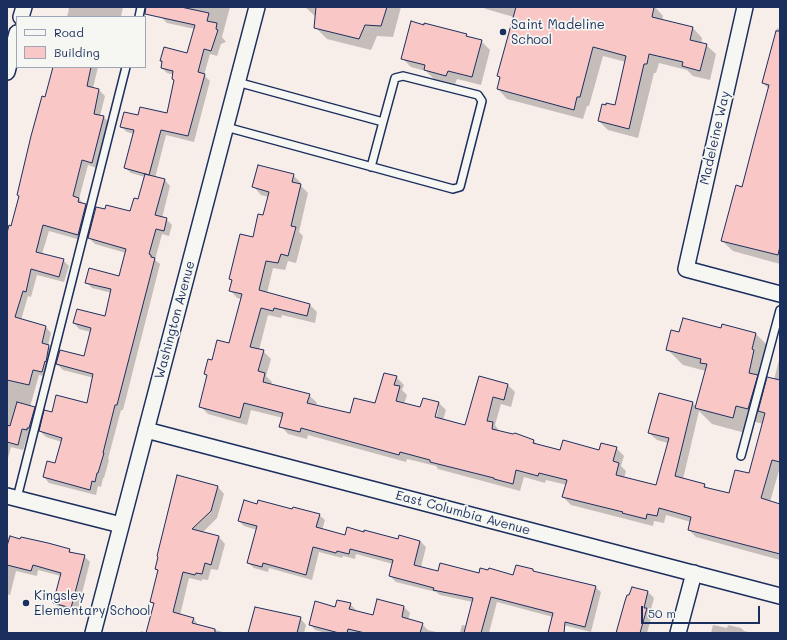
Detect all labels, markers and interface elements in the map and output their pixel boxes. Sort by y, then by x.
legend [16,16,146,68]
place label: Saint Madeline School [511,17,605,48]
text: Road [54,24,84,40]
marker: Saint Madeline School [498,27,508,37]
text: Building [54,44,100,60]
street label: Madeleine Way [697,90,733,186]
street label: Washington Avenue [152,259,198,381]
street label: East Columbia Avenue [394,487,532,539]
place label: Kingsley Elementary School [34,588,151,619]
marker: Kingsley Elementary School [21,598,31,608]
scale bar [643,598,762,624]
text: 50 m [648,605,676,621]

